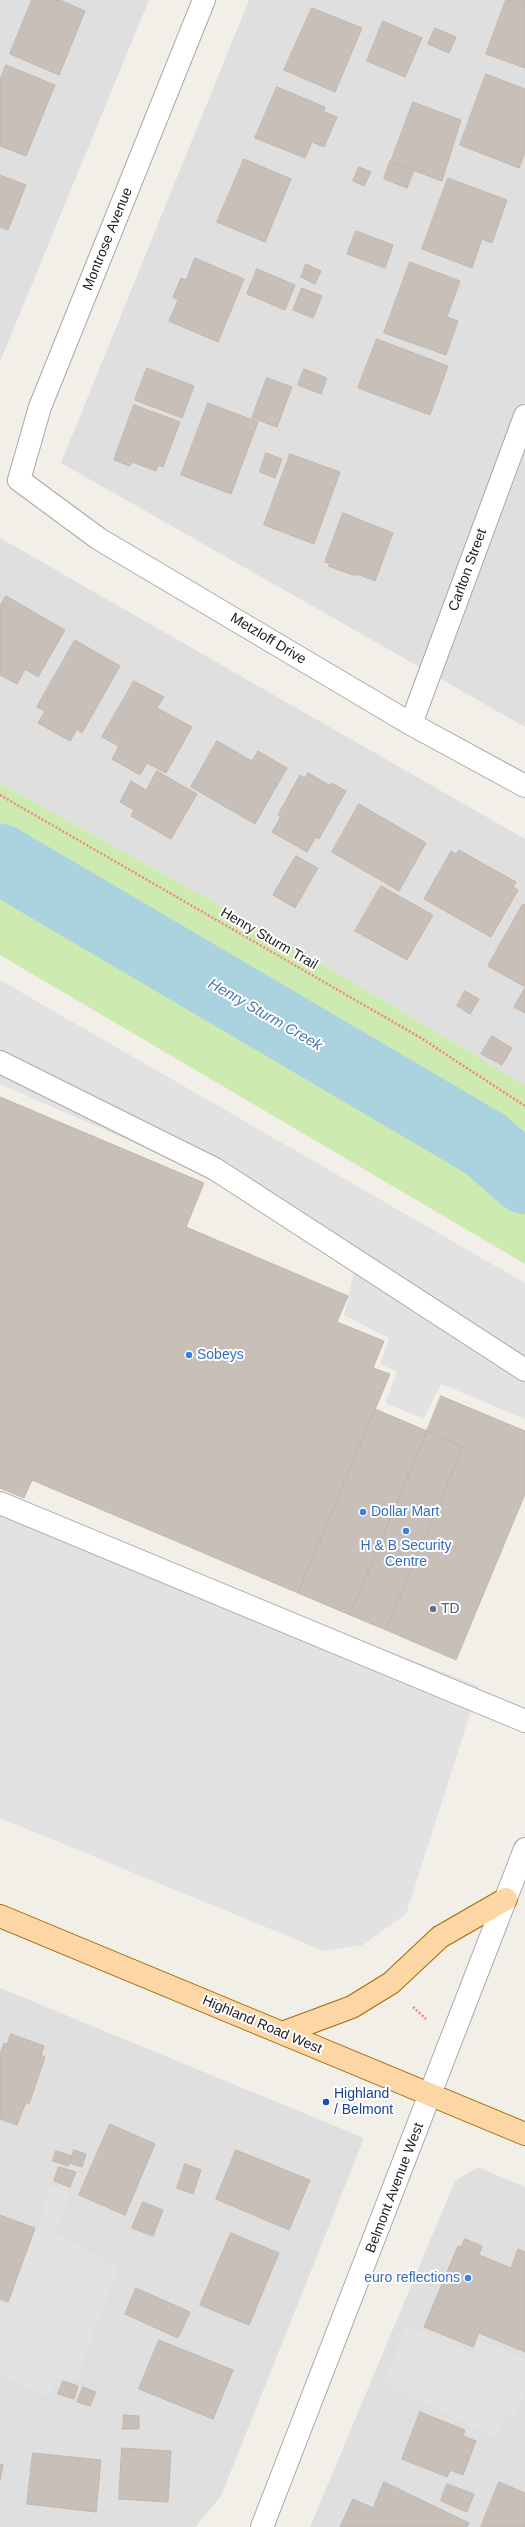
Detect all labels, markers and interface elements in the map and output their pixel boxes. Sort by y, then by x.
street label: Montrose Avenue [80,185,136,293]
street label: Carlton Street [445,527,491,613]
street label: Metzloff Drive [227,610,309,668]
street label: Henry Sturm Trail [218,904,320,974]
water label: Henry Sturm Creek [205,975,325,1055]
place label: Sobeys [197,1347,244,1363]
marker: Sobeys [184,1350,194,1360]
place label: Dollar Mart [371,1504,439,1520]
marker: Dollar Mart [358,1507,368,1517]
marker: H & B Security Centre [401,1526,411,1536]
place label: H & B Security Centre [360,1538,452,1570]
place label: TD [441,1601,460,1617]
marker: TD [428,1604,438,1614]
street label: Highland Road West [200,1992,324,2058]
place label: Highland / Belmont [334,2086,393,2118]
marker: Highland / Belmont [321,2097,331,2107]
street label: Belmont Avenue West [362,2121,428,2255]
place label: euro reflections [364,2270,460,2286]
marker: euro reflections [463,2273,473,2283]

